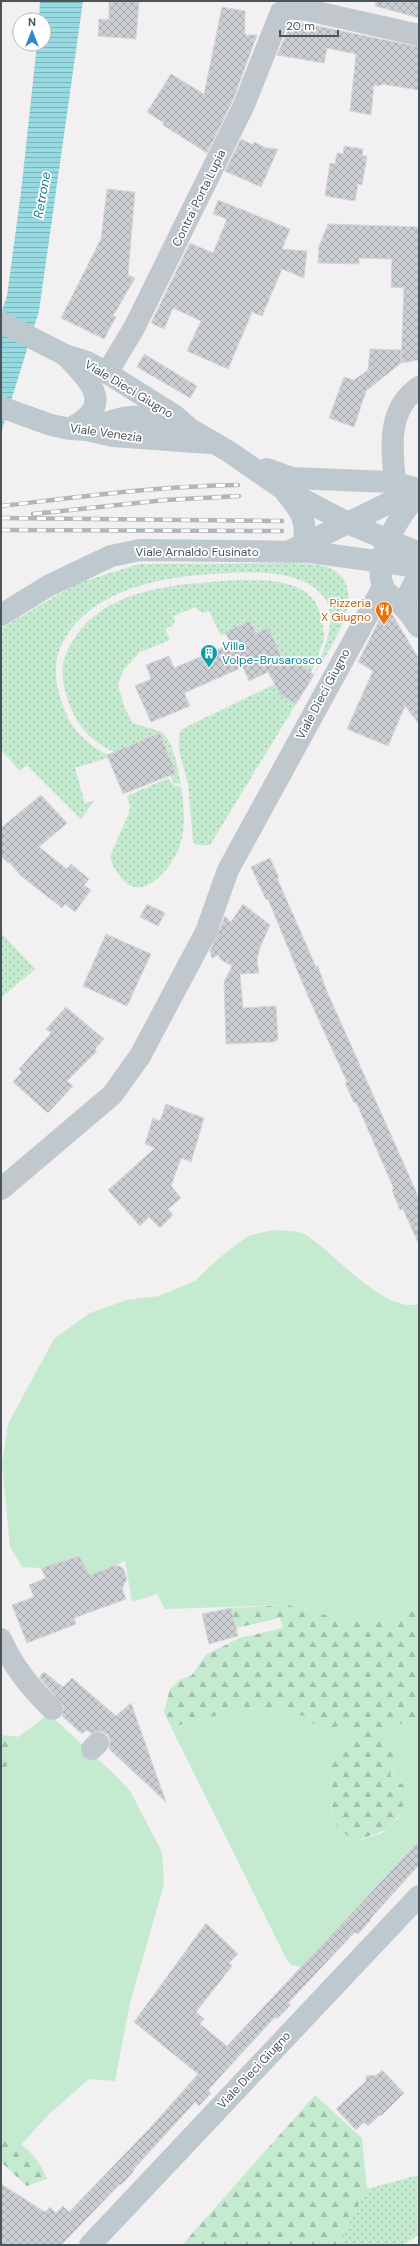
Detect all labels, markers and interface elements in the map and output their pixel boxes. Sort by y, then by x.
north arrow [12,12,52,52]
scale bar [280,12,338,38]
text: N [28,15,36,29]
text: 20 m [286,18,315,34]
street label: Contra' Porta Lupia [169,147,229,249]
water label: Retrone [30,170,54,220]
street label: Viale Dieci Giugno [82,356,176,422]
street label: Viale Venezia [69,420,143,446]
street label: Viale Arnaldo Fusinato [135,544,259,560]
place label: Pizzeria X Giugno [321,595,371,625]
restaurant icon: Pizzeria X Giugno [374,600,394,625]
place label: Villa Volpe-Brusarosco [222,638,322,668]
building icon: Villa Volpe-Brusarosco [199,643,219,668]
street label: Viale Dieci Giugno [292,646,354,742]
street label: Viale Dieci Giugno [214,2028,294,2112]

